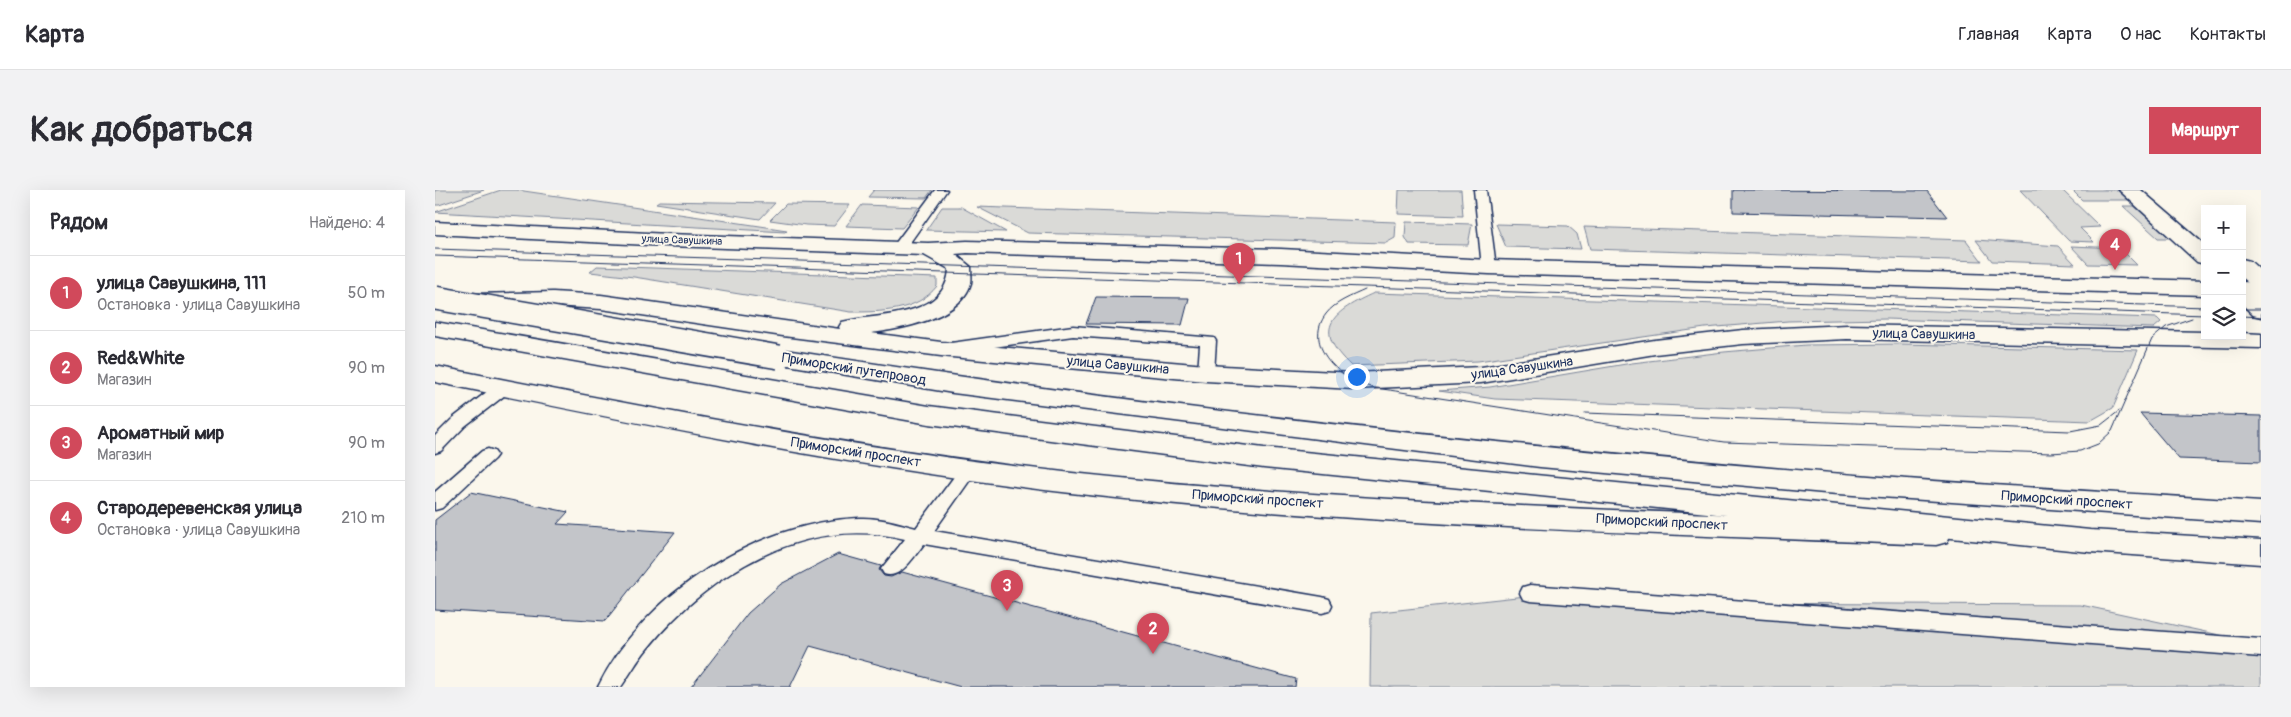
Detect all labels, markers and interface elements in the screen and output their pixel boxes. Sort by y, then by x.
text: Карта [25,20,84,49]
text: Главная [1958,23,2019,46]
text: Карта [2047,23,2092,46]
text: О нас [2120,23,2162,46]
text: Контакты [2190,23,2266,46]
button: Маршрут [2149,107,2261,154]
text: Как добраться [30,108,253,152]
map controls [2201,205,2246,340]
button: + [2201,205,2246,250]
text: Рядом [50,209,108,236]
text: Найдено: 4 [309,213,385,233]
pin: 4 [2099,229,2131,270]
street label: улица Савушкина [640,232,723,248]
pin: 1 [1223,243,1255,284]
button: − [2201,250,2246,295]
text: улица Савушкина, 111 [97,271,266,295]
text: 1 [63,283,69,303]
text: 50 m [348,283,385,303]
text: Остановка · улица Савушкина [97,295,300,315]
button: layers [2201,295,2246,340]
street label: улица Савушкина [1871,325,1976,343]
text: Red&White [97,346,184,370]
street label: Приморский путепровод [781,349,928,389]
street label: улица Савушкина [1065,352,1170,378]
street label: улица Савушкина [1469,352,1574,384]
text: 2 [62,358,70,378]
text: 90 m [348,358,385,378]
your location [1344,364,1370,390]
text: Магазин [97,370,152,390]
text: Ароматный мир [97,421,224,445]
text: 3 [62,433,70,453]
text: 90 m [348,433,385,453]
street label: Приморский проспект [790,433,922,471]
text: Магазин [97,445,152,465]
street label: Приморский проспект [1192,486,1324,512]
street label: Приморский проспект [2001,487,2133,513]
text: Стародеревенская улица [97,496,302,520]
text: 4 [61,508,71,528]
text: 210 m [341,508,385,528]
street label: Приморский проспект [1596,510,1728,534]
text: Остановка · улица Савушкина [97,520,300,540]
pin: 3 [991,570,1023,611]
pin: 2 [1137,613,1169,654]

